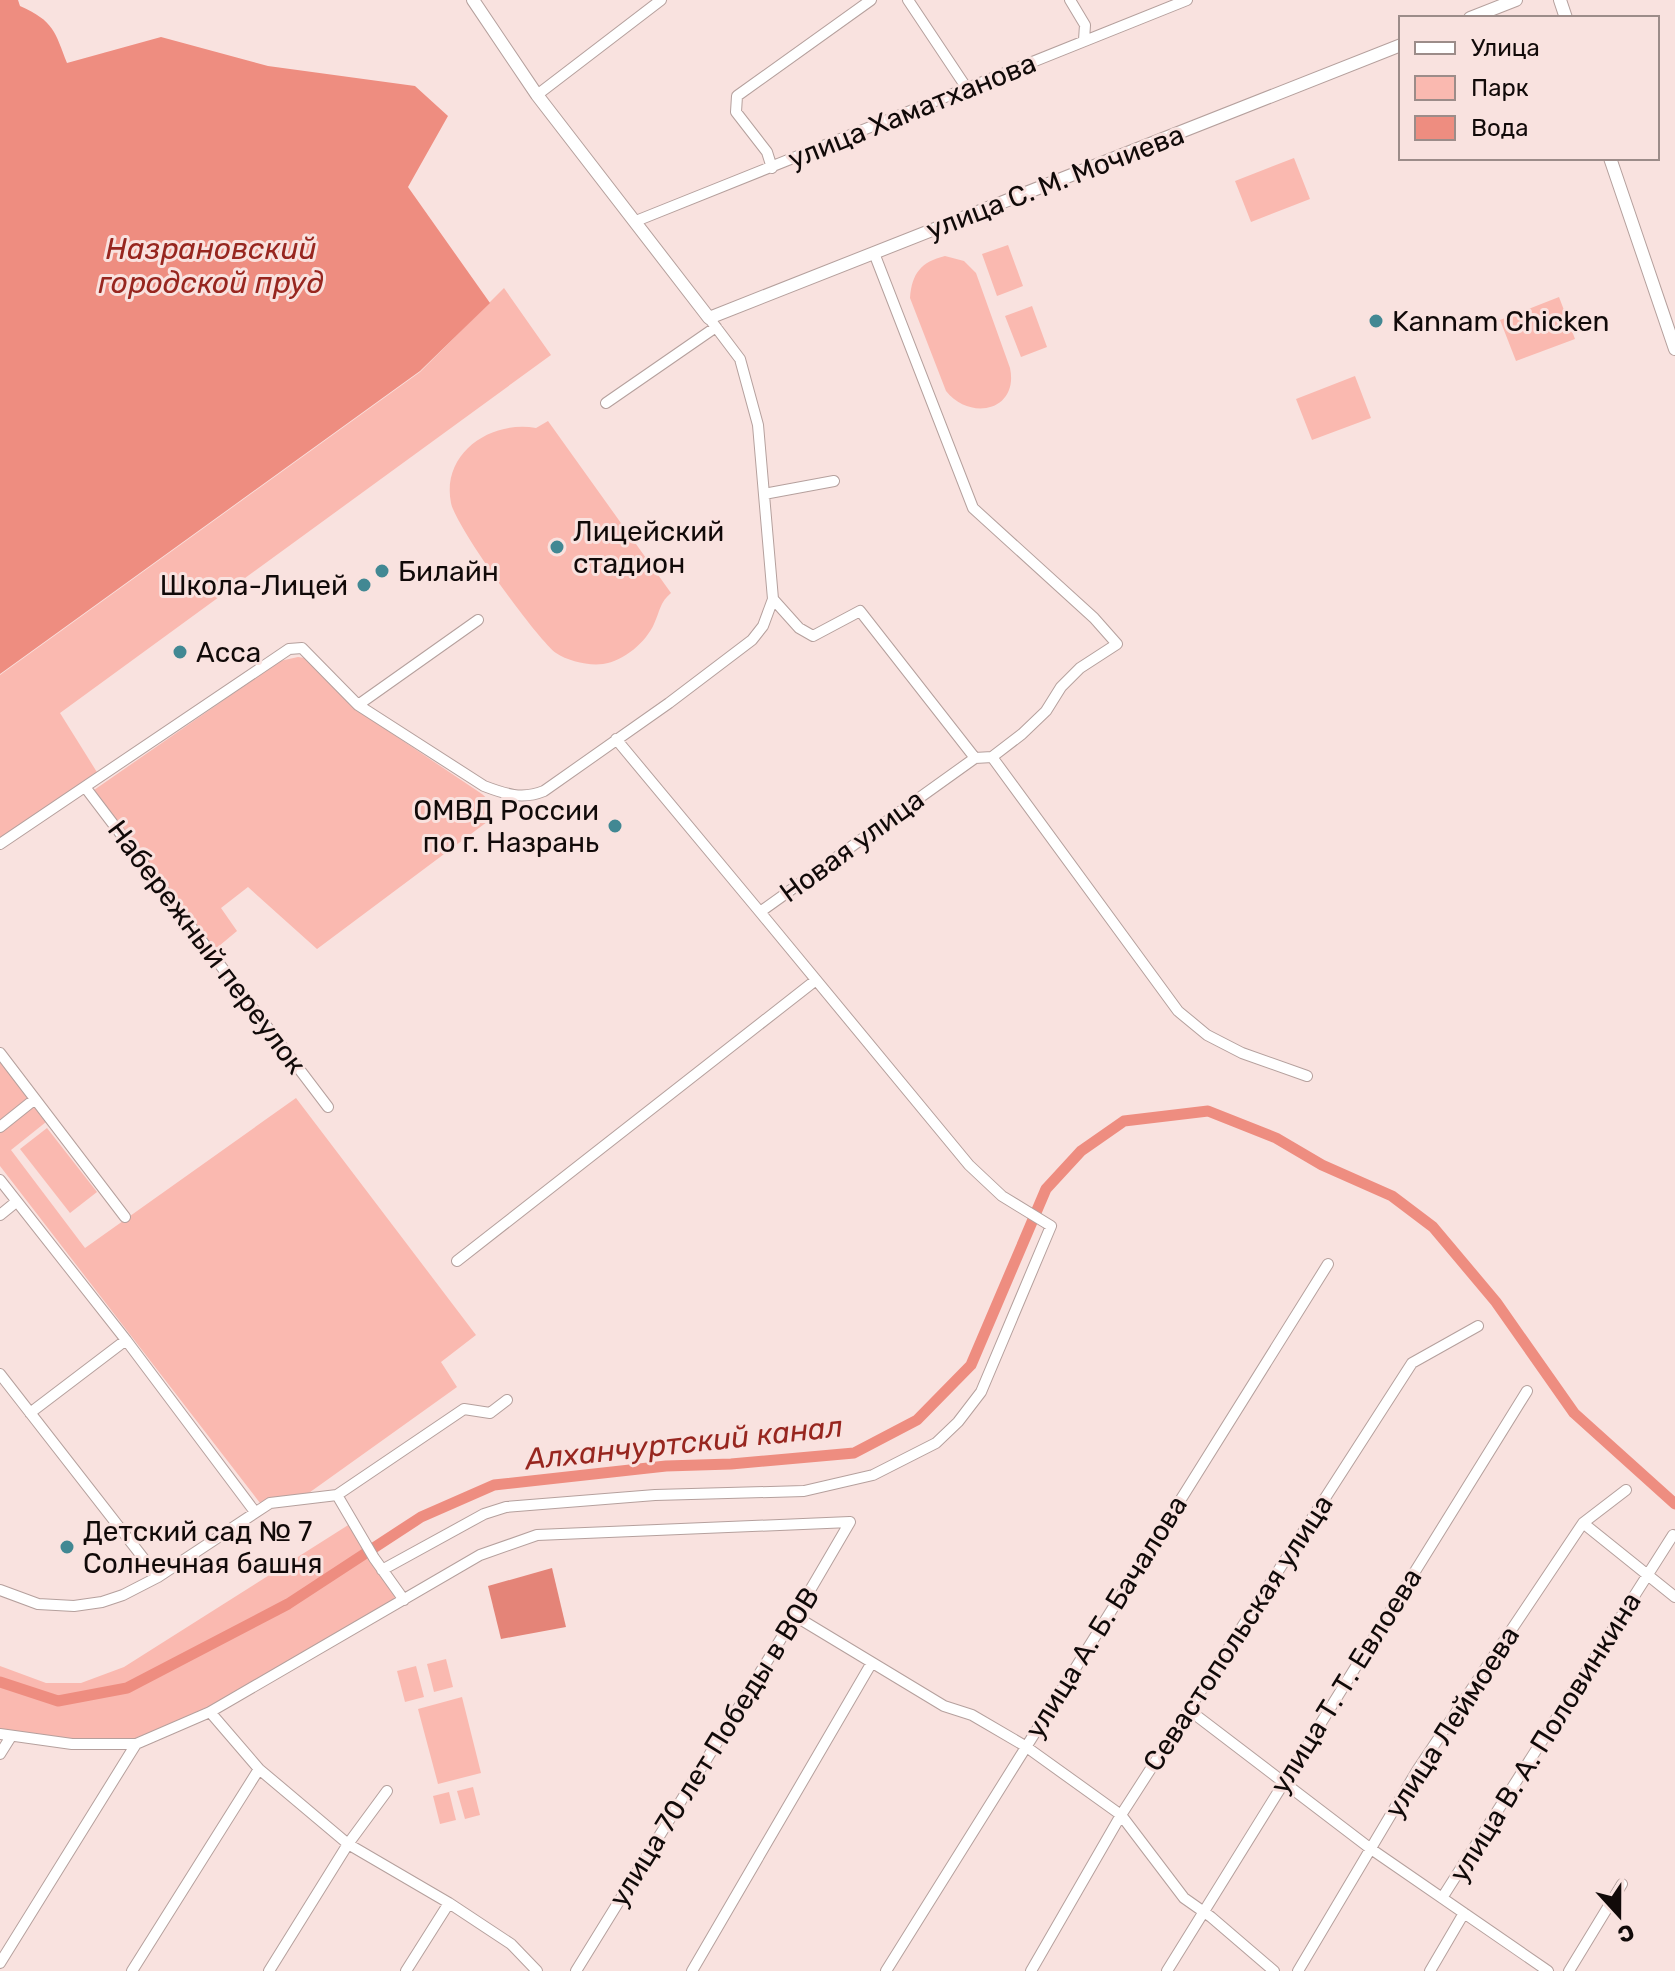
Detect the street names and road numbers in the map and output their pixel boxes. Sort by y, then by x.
street label: улица Хаматханова [783,46,1041,176]
street label: улица С. М. Мочиева [921,118,1189,246]
street label: Новая улица [774,783,930,909]
street label: Набережный переулок [101,814,313,1080]
street label: Севастопольская улица [1136,1489,1340,1777]
street label: улица А. Б. Бачалова [1018,1490,1194,1744]
street label: улица Т. Т. Евлоева [1263,1562,1429,1800]
street label: улица 70 лет Победы в ВОВ [602,1581,826,1913]
street label: улица В. А. Половинкина [1442,1586,1648,1888]
street label: улица Леймоева [1378,1620,1526,1824]

